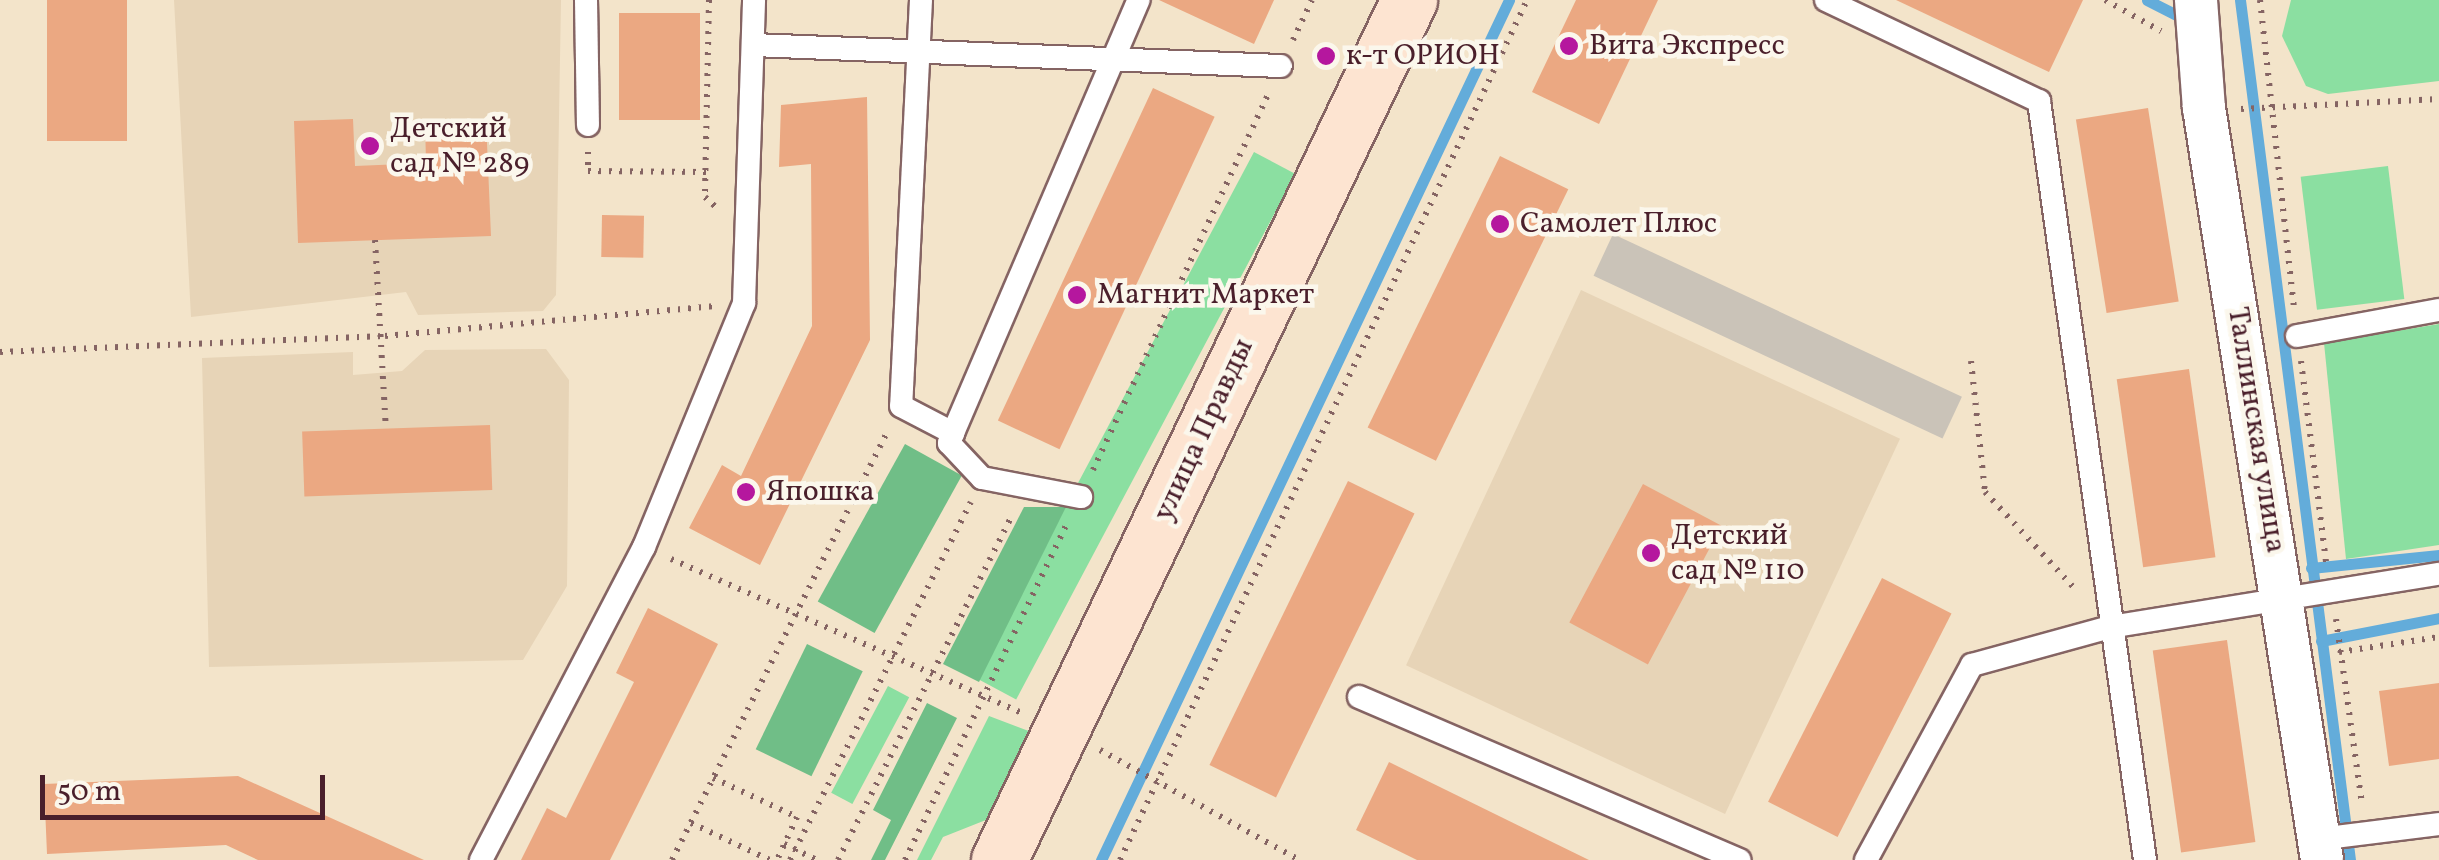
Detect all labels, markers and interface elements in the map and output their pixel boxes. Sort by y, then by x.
place label: Вита Экспресс [1589,28,1785,64]
marker: Вита Экспресс [1558,35,1580,57]
place label: к-т ОРИОН [1346,38,1500,74]
marker: к-т ОРИОН [1315,45,1337,67]
place label: Детский сад № 289 [390,111,529,182]
marker: Детский сад № 289 [359,135,381,157]
place label: Самолет Плюс [1520,206,1717,242]
marker: Самолет Плюс [1489,213,1511,235]
place label: Магнит Маркет [1097,277,1314,313]
marker: Магнит Маркет [1066,284,1088,306]
street label: Таллинская улица [2219,304,2293,556]
street label: улица Правды [1146,333,1262,527]
place label: Япошка [766,474,875,510]
marker: Япошка [735,481,757,503]
place label: Детский сад № 110 [1671,518,1805,588]
marker: Детский сад № 110 [1640,542,1662,564]
scale bar [45,755,330,817]
text: 50 m [57,771,121,813]

